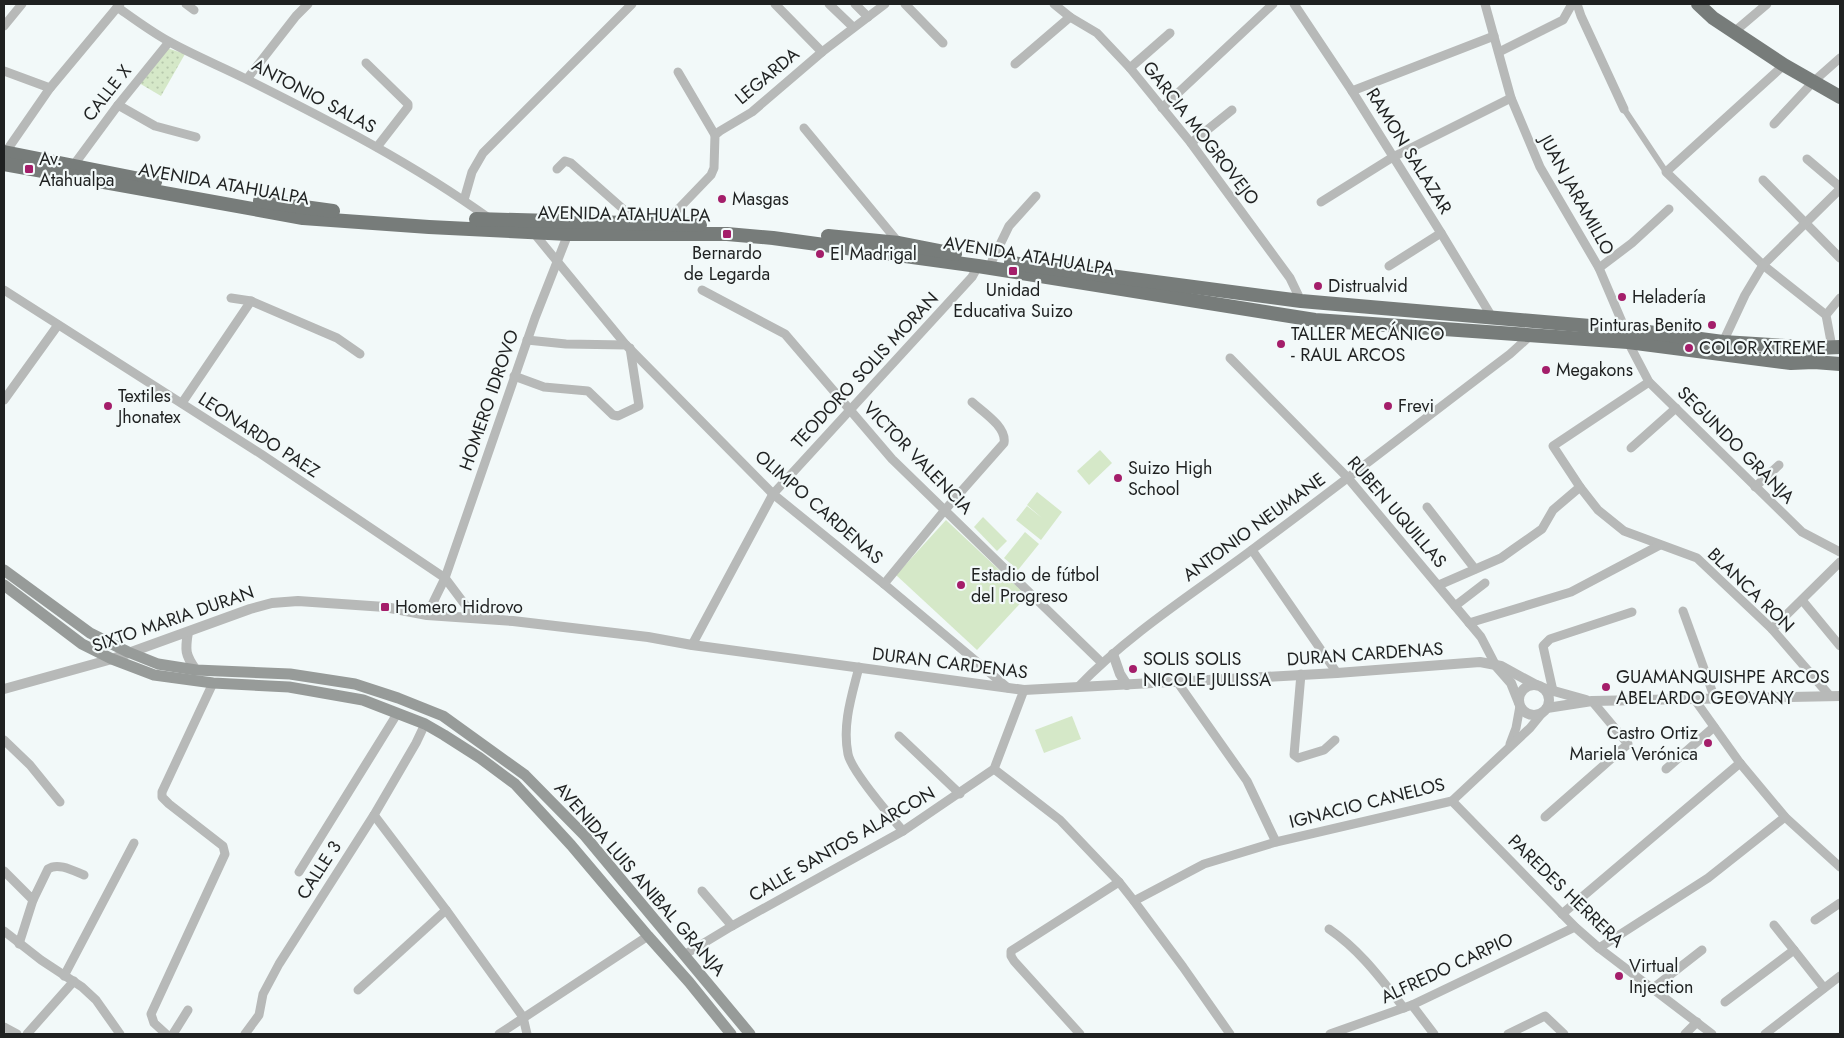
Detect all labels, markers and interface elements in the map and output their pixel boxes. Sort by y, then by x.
street label: LEGARDA [729,41,805,111]
street label: ANTONIO SALAS [247,52,381,140]
street label: GARCIA MOGROVEJO [1137,56,1265,210]
street label: CALLE X [77,59,137,127]
street label: RAMON SALAZAR [1360,83,1458,219]
street label: JUAN JARAMILLO [1532,128,1621,260]
place label: Av. Atahualpa [39,146,114,193]
street label: AVENIDA ATAHUALPA [137,156,311,212]
marker: Av. Atahualpa [23,163,35,175]
place label: Masgas [732,186,789,212]
marker: Masgas [716,193,728,205]
street label: AVENIDA ATAHUALPA [537,199,711,229]
marker: Bernardo de Legarda [721,228,733,240]
street label: AVENIDA ATAHUALPA [942,230,1117,282]
place label: Bernardo de Legarda [684,240,770,287]
place label: El Madrigal [830,241,917,267]
marker: El Madrigal [814,248,826,260]
marker: Unidad Educativa Suizo [1007,265,1019,277]
place label: Distrualvid [1328,273,1408,299]
place label: Unidad Educativa Suizo [953,277,1073,324]
marker: Distrualvid [1312,280,1324,292]
place label: Heladería [1632,284,1706,310]
street label: TEODORO SOLIS MORAN [786,286,944,454]
marker: Heladería [1616,291,1628,303]
place label: Pinturas Benito [1589,312,1702,338]
marker: Pinturas Benito [1706,319,1718,331]
place label: TALLER MECÁNICO - RAUL ARCOS [1291,321,1444,368]
street label: HOMERO IDROVO [453,326,525,474]
place label: COLOR XTREME [1699,335,1826,361]
marker: TALLER MECÁNICO - RAUL ARCOS [1275,338,1287,350]
marker: COLOR XTREME [1683,342,1695,354]
place label: Megakons [1556,357,1633,383]
marker: Megakons [1540,364,1552,376]
street label: SEGUNDO GRANJA [1671,380,1801,510]
place label: Textiles Jhonatex [116,383,181,430]
street label: LEONARDO PAEZ [193,386,325,484]
place label: Frevi [1398,393,1434,419]
street label: VICTOR VALENCIA [857,396,979,520]
marker: Textiles Jhonatex [102,400,114,412]
marker: Frevi [1382,400,1394,412]
street label: OLIMPO CARDENAS [749,444,889,570]
street label: RUBEN UQUILLAS [1341,451,1453,574]
place label: Suizo High School [1128,455,1213,502]
street label: ANTONIO NEUMANE [1177,466,1331,588]
marker: Suizo High School [1112,472,1124,484]
street label: BLANCA RON [1702,542,1800,638]
place label: Estadio de fútbol del Progreso [971,562,1099,609]
street label: SIXTO MARIA DURAN [89,579,257,659]
marker: Estadio de fútbol del Progreso [955,579,967,591]
place label: Homero Hidrovo [395,594,523,620]
marker: Homero Hidrovo [379,601,391,613]
street label: DURAN CARDENAS [1286,636,1444,672]
street label: DURAN CARDENAS [871,641,1029,685]
place label: SOLIS SOLIS NICOLE JULISSA [1143,646,1271,693]
marker: SOLIS SOLIS NICOLE JULISSA [1127,663,1139,675]
place label: GUAMANQUISHPE ARCOS ABELARDO GEOVANY [1616,664,1830,711]
marker: GUAMANQUISHPE ARCOS ABELARDO GEOVANY [1600,681,1612,693]
place label: Castro Ortiz Mariela Verónica [1570,720,1699,767]
marker: Castro Ortiz Mariela Verónica [1702,737,1714,749]
street label: IGNACIO CANELOS [1286,771,1448,835]
street label: AVENIDA LUIS ANIBAL GRANJA [548,776,732,982]
street label: CALLE SANTOS ALARCON [744,780,940,908]
street label: PAREDES HERRERA [1502,829,1630,953]
street label: CALLE 3 [290,835,348,904]
street label: ALFREDO CARPIO [1377,926,1517,1010]
place label: Virtual Injection [1629,953,1694,1000]
marker: Virtual Injection [1613,970,1625,982]

